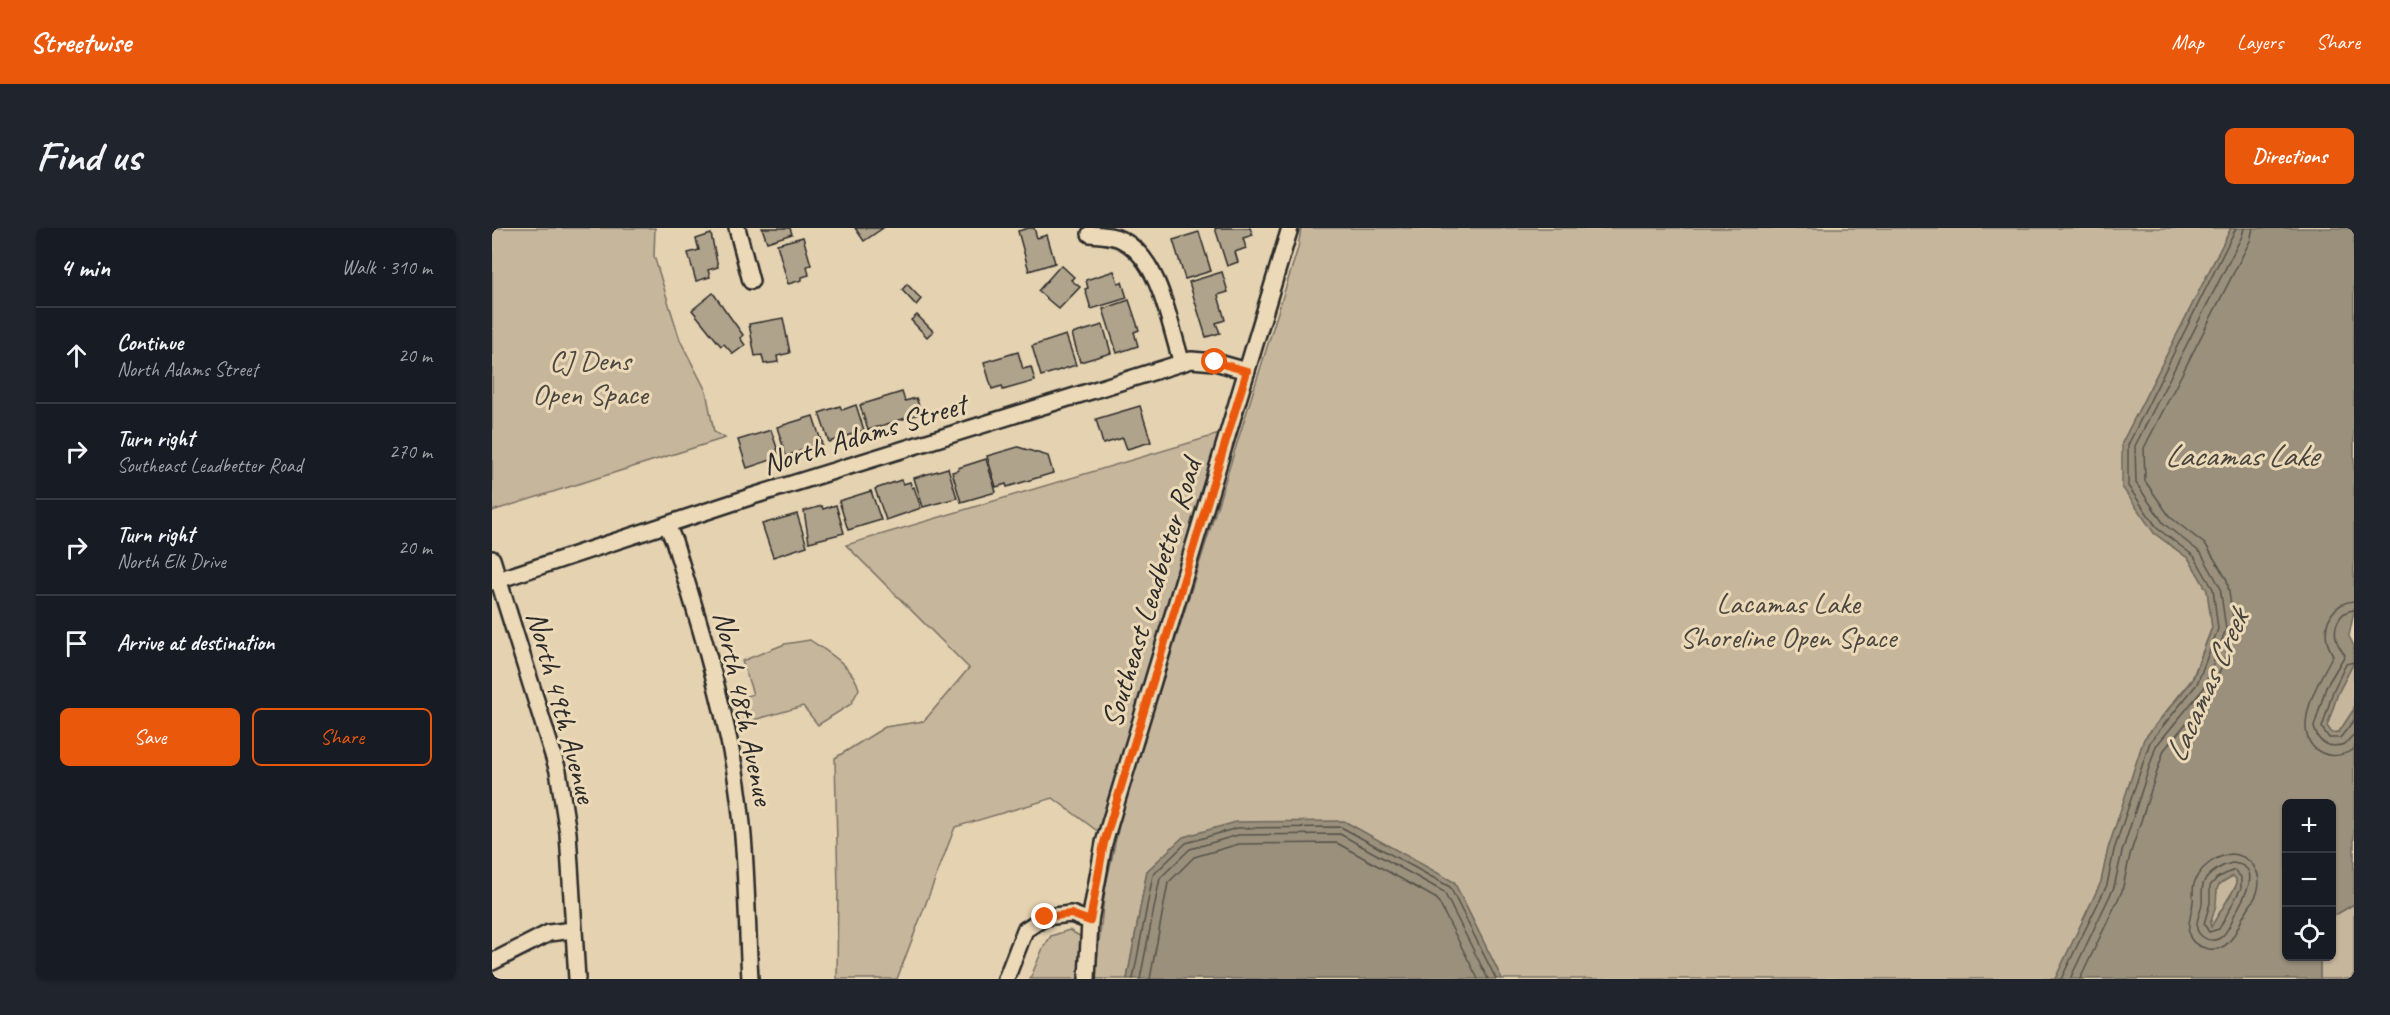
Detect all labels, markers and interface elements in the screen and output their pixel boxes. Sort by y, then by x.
text: Streetwise [30,25,131,60]
text: Map [2171,29,2204,55]
text: Layers [2237,29,2283,55]
text: Share [2316,29,2360,55]
button: Directions [2225,128,2354,184]
text: Find us [36,130,141,183]
text: 4 min [60,251,110,284]
text: Walk · 310 m [342,255,432,280]
text: Continue [117,329,183,357]
icon: ahead [60,339,93,372]
park label: CJ Dens Open Space [532,341,650,413]
text: 20 m [398,343,432,368]
route start [1201,348,1227,374]
text: North Adams Street [117,357,258,382]
street label: North Adams Street [757,384,974,483]
text: Turn right [117,425,194,453]
icon: right [60,435,93,468]
water label: Lacamas Lake [2165,435,2322,476]
text: 270 m [389,439,432,464]
street label: Southeast Leadbetter Road [1092,450,1211,732]
text: Southeast Leadbetter Road [117,453,302,478]
text: Turn right [117,521,194,549]
icon: right [60,531,93,564]
text: 20 m [398,535,432,560]
text: North Elk Drive [117,549,226,574]
park label: Lacamas Lake Shoreline Open Space [1680,584,1899,656]
water label: Lacamas Creek [2155,599,2260,769]
street label: North 49th Avenue [518,607,606,809]
street label: North 48th Avenue [705,608,784,811]
icon: arrive [60,627,93,660]
text: Arrive at destination [117,629,274,657]
button: Save [60,708,240,766]
button: Share [252,708,432,766]
map controls [2282,799,2336,961]
button: + [2282,799,2336,853]
button: − [2282,853,2336,907]
route end [1031,903,1057,929]
button: locate [2282,907,2336,961]

